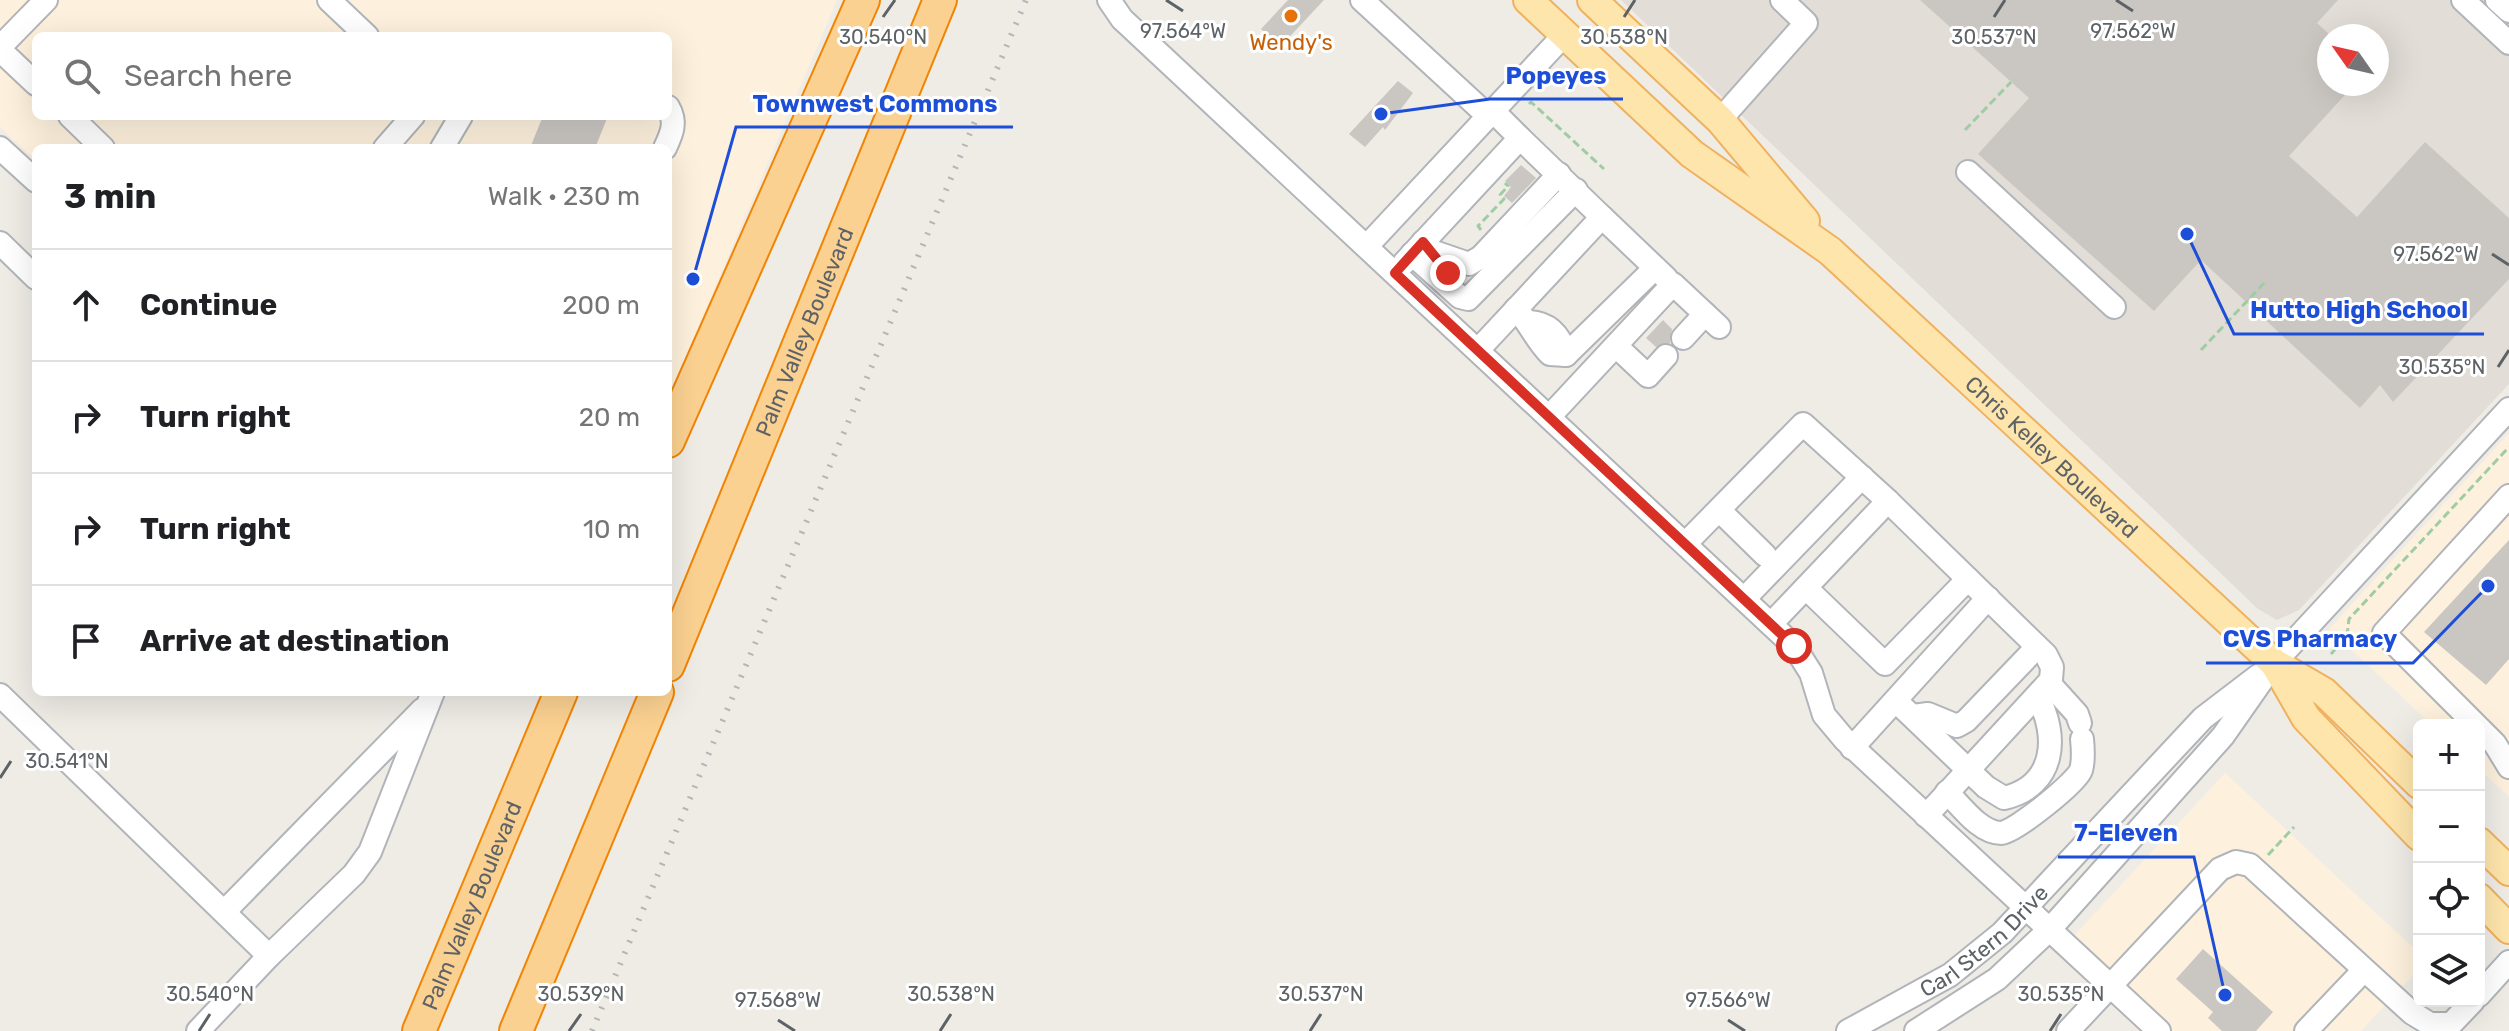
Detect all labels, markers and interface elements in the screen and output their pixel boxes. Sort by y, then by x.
marker: Wendy's [1282,7,1300,25]
text: 97.564°W [1140,19,1226,43]
text: 97.562°W [2090,19,2176,43]
north arrow [2317,24,2389,96]
text: 30.540°N [839,25,927,49]
text: 30.538°N [1580,25,1668,49]
text: 30.537°N [1951,25,2037,49]
place label: Wendy's [1249,29,1333,56]
search box [32,32,672,120]
callout: Popeyes [1490,51,1623,99]
icon: search [60,54,104,98]
text: Search here [124,58,292,94]
text: Popeyes [1506,62,1606,90]
callout: Townwest Commons [736,79,1013,127]
text: Townwest Commons [753,90,998,118]
text: 3 min [64,176,156,217]
text: Walk · 230 m [488,181,640,212]
street label: Palm Valley Boulevard [750,223,860,441]
text: 97.562°W [2393,242,2479,266]
route end [1430,255,1466,291]
icon: ahead [64,283,108,327]
callout: Hutto High School [2234,286,2484,334]
text: Continue [140,287,277,323]
text: 200 m [562,290,640,321]
text: Hutto High School [2250,296,2468,324]
text: 30.535°N [2399,355,2485,379]
street label: Chris Kelley Boulevard [1959,370,2143,544]
icon: right [64,395,108,439]
text: Turn right [140,399,291,435]
text: 20 m [579,402,640,433]
icon: right [64,507,108,551]
text: Turn right [140,511,291,547]
text: 10 m [583,514,640,545]
callout: CVS Pharmacy [2206,615,2413,663]
icon: arrive [64,619,108,663]
text: Arrive at destination [140,623,450,659]
text: CVS Pharmacy [2223,625,2397,653]
route start [1776,628,1812,664]
map controls [2413,719,2485,1007]
button: + [2413,719,2485,791]
text: 30.541°N [25,749,109,773]
button: − [2413,791,2485,863]
street label: Palm Valley Boulevard [416,797,528,1014]
callout: 7-Eleven [2058,809,2194,857]
text: 7-Eleven [2074,819,2178,847]
button: locate [2413,863,2485,935]
street label: Carl Stern Drive [1915,879,2054,1003]
button: layers [2413,935,2485,1007]
text: 30.540°N [166,982,254,1006]
text: 30.539°N [538,982,624,1006]
text: 30.538°N [907,982,995,1006]
text: 30.537°N [1278,982,1364,1006]
text: 30.535°N [2018,982,2104,1006]
text: 97.568°W [735,988,821,1012]
text: 97.566°W [1685,988,1771,1012]

